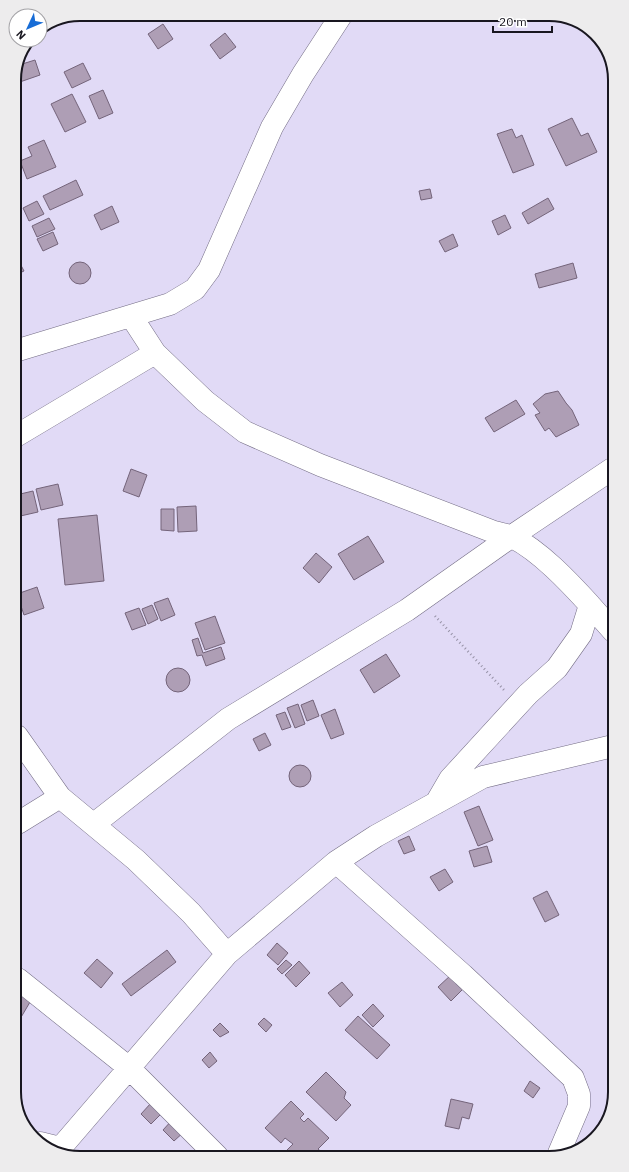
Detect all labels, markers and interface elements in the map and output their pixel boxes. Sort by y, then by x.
north arrow [8,8,48,48]
scale bar [493,8,552,34]
text: 20 m [499,14,527,29]
text: N [13,27,29,43]

